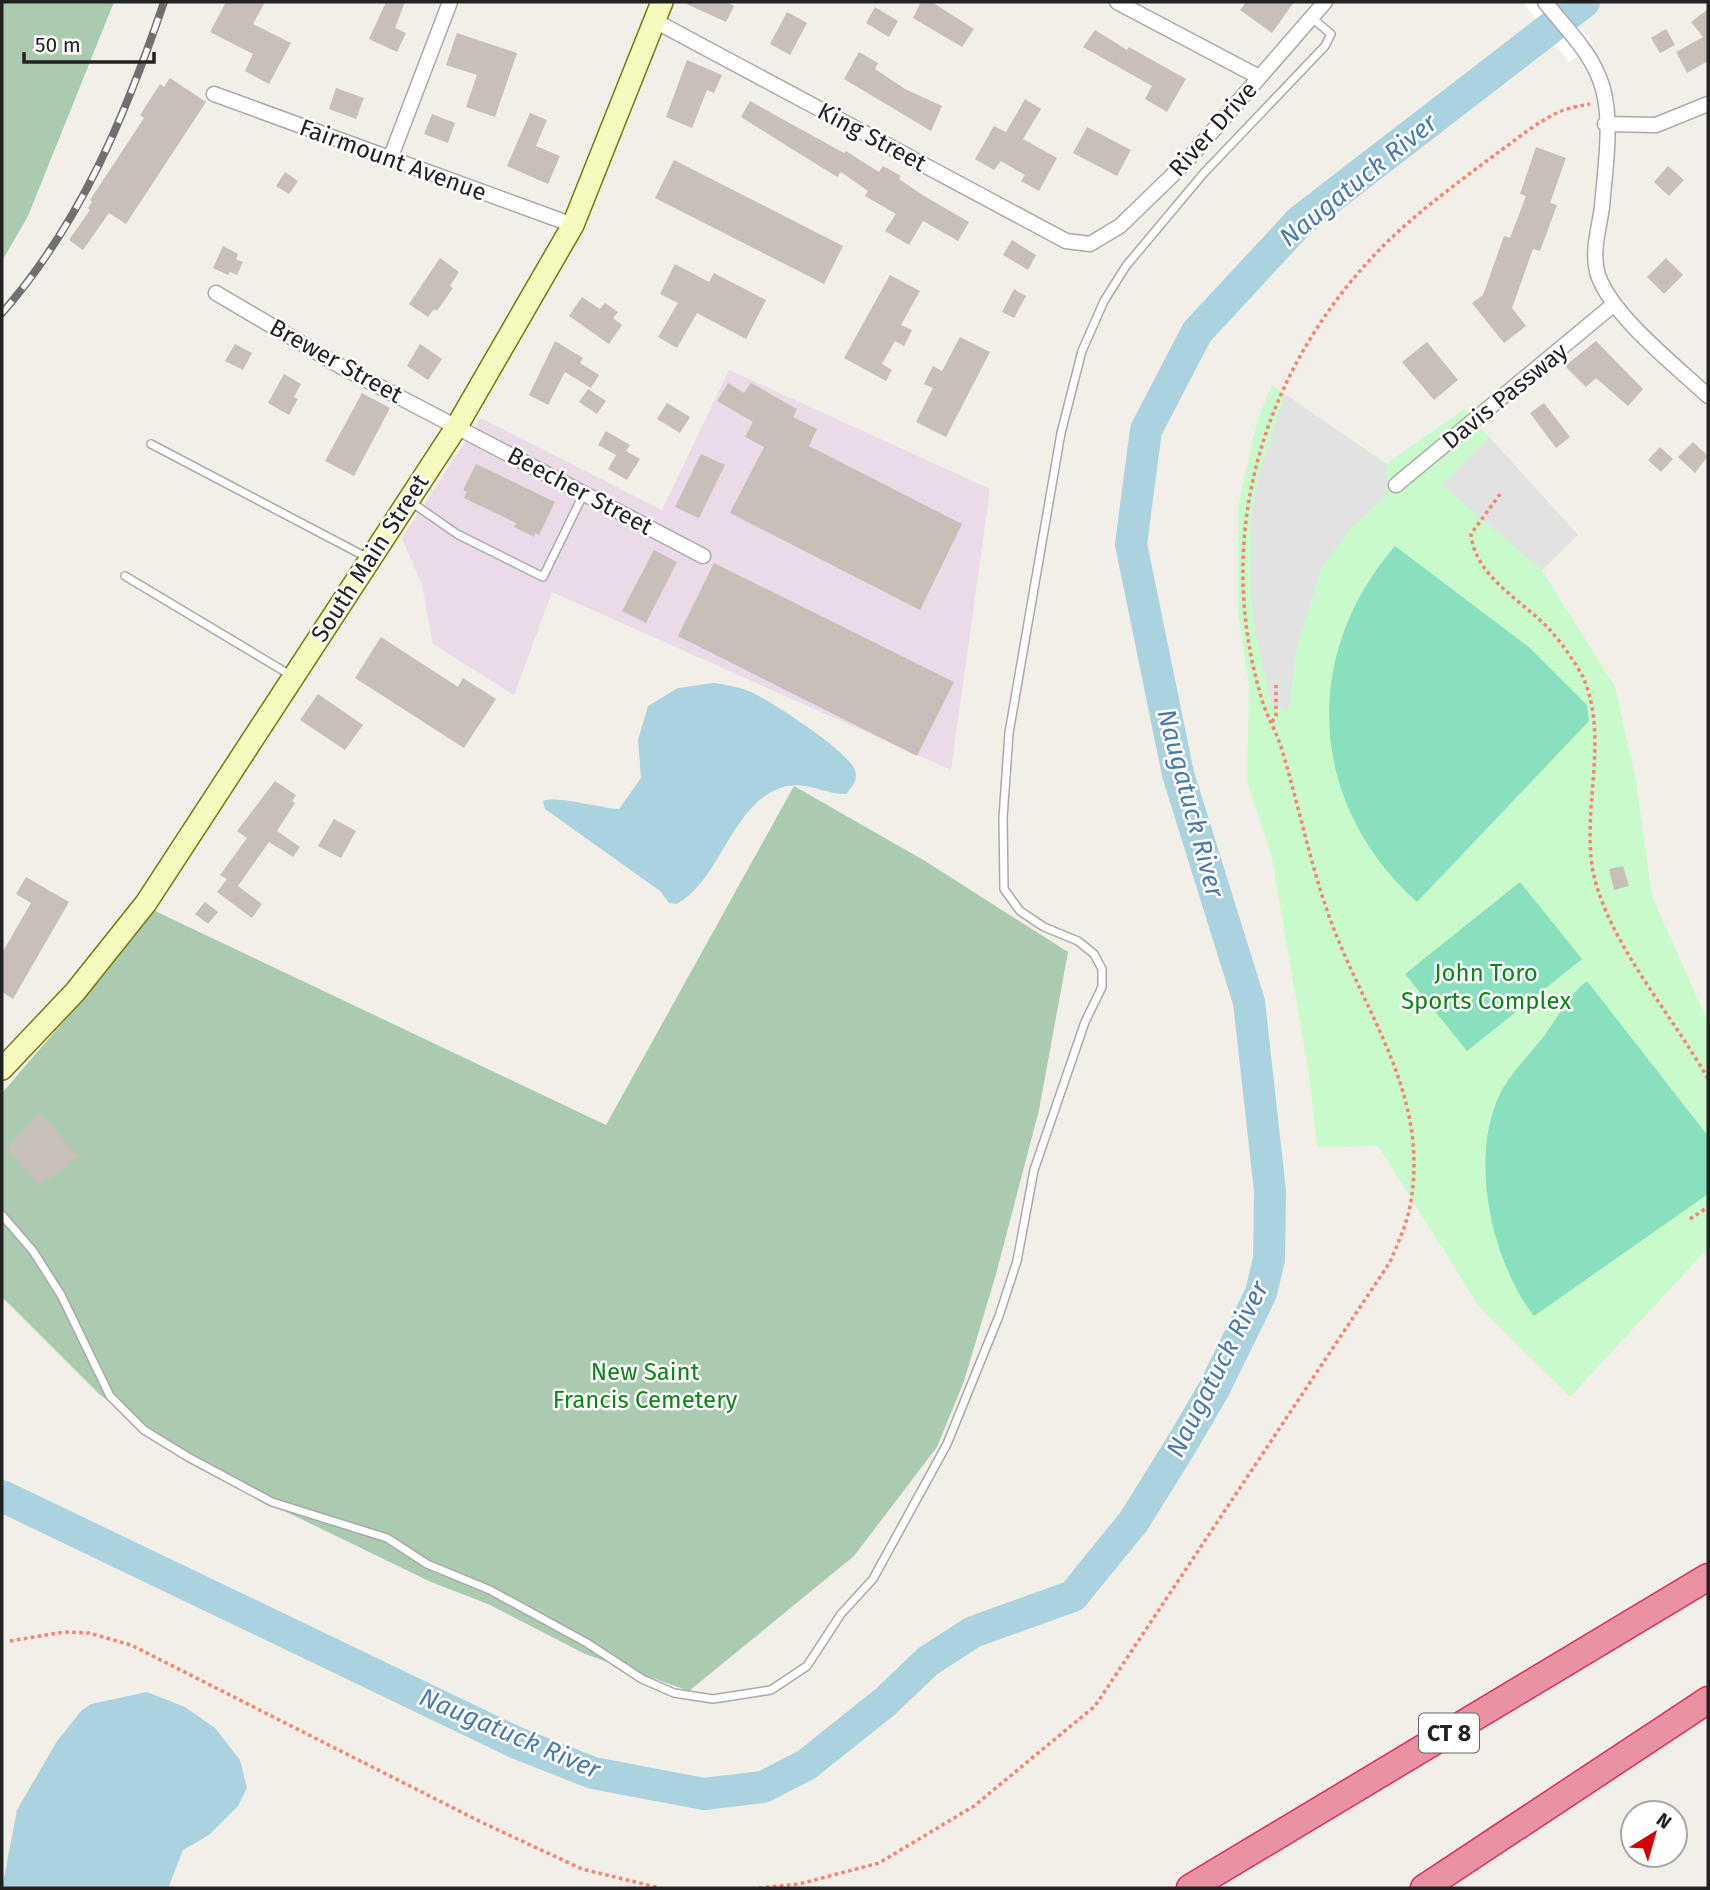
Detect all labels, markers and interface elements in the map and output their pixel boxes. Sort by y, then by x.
scale bar [24,21,154,65]
text: 50 m [35,32,81,58]
street label: River Drive [1163,76,1263,182]
street label: King Street [813,97,931,177]
water label: Naugatuck River [1273,107,1444,253]
street label: Fairmount Avenue [296,113,490,207]
street label: Brewer Street [265,313,407,409]
street label: Davis Passway [1437,337,1573,455]
street label: Beecher Street [503,441,658,541]
street label: South Main Street [305,469,435,647]
water label: Naugatuck River [1151,706,1231,902]
park label: John Toro Sports Complex [1401,959,1571,1015]
water label: Naugatuck River [1160,1275,1276,1462]
park label: New Saint Francis Cemetery [553,1358,737,1414]
water label: Naugatuck River [415,1681,606,1786]
road number: CT 8 [1419,1714,1479,1752]
north arrow [1619,1799,1689,1869]
text: N [1652,1808,1676,1834]

